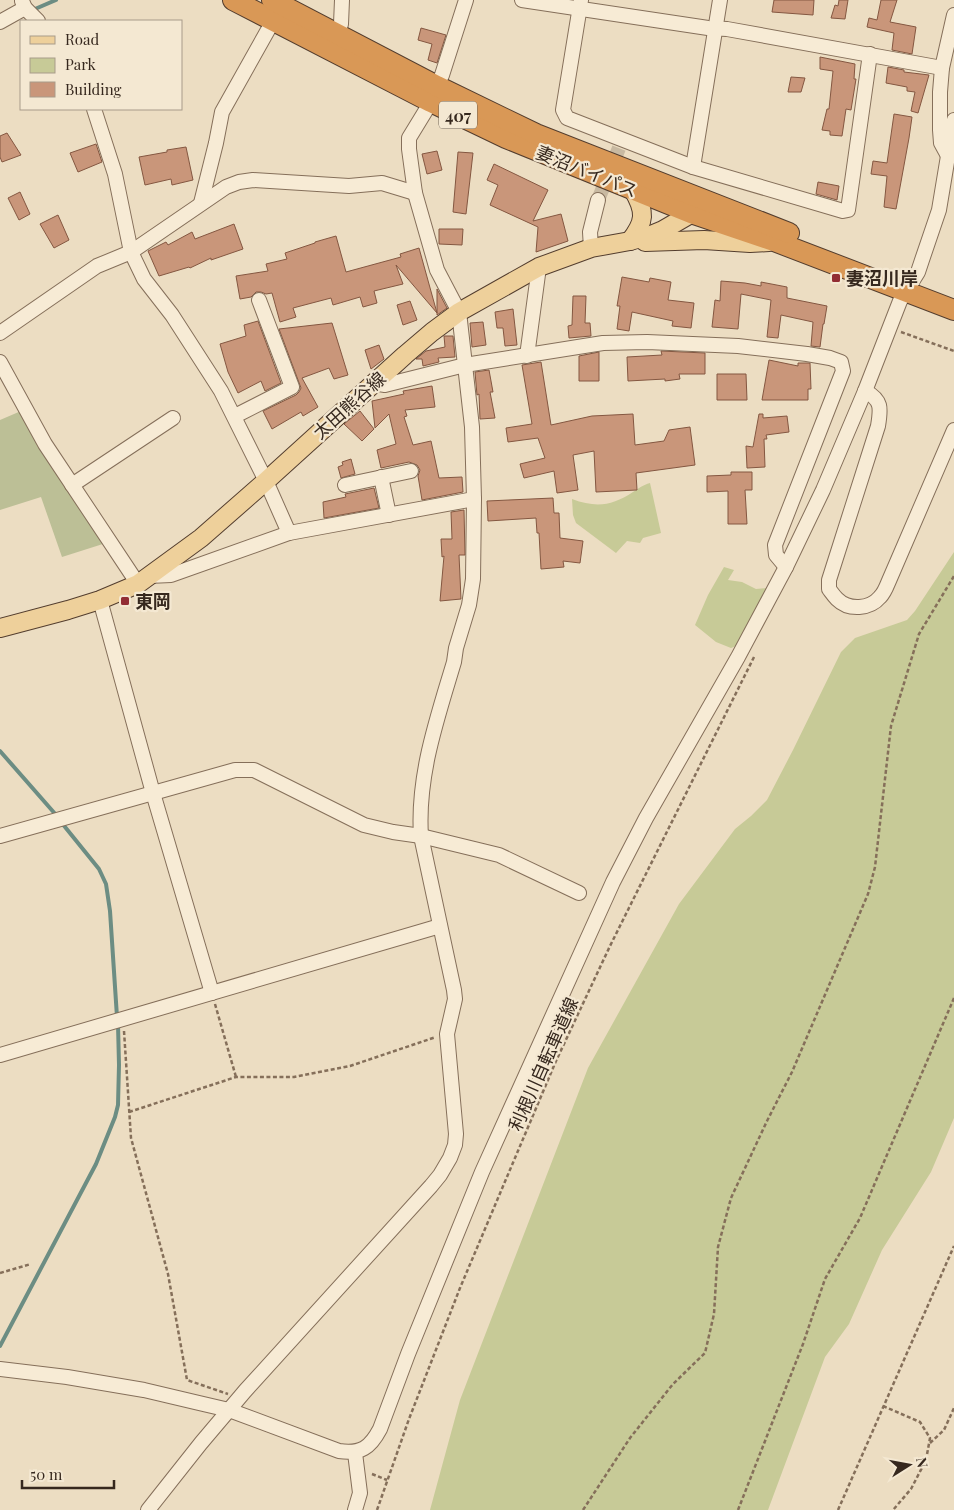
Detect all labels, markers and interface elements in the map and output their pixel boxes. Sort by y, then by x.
legend [20,20,182,110]
text: Road [65,29,99,49]
text: Park [65,54,97,74]
text: Building [65,79,122,99]
road number: 407 [439,102,477,128]
street label: 妻沼バイパス [533,140,641,202]
place label: 妻沼川岸 [846,266,918,290]
marker: 妻沼川岸 [830,272,842,284]
street label: 太田熊谷線 [308,366,390,444]
place label: 東岡 [135,589,171,613]
marker: 東岡 [119,595,131,607]
street label: 利根川自転車道線 [503,993,583,1135]
north arrow [884,1440,934,1490]
text: N [912,1456,933,1469]
scale bar [22,1458,115,1490]
text: 50 m [30,1464,63,1484]

